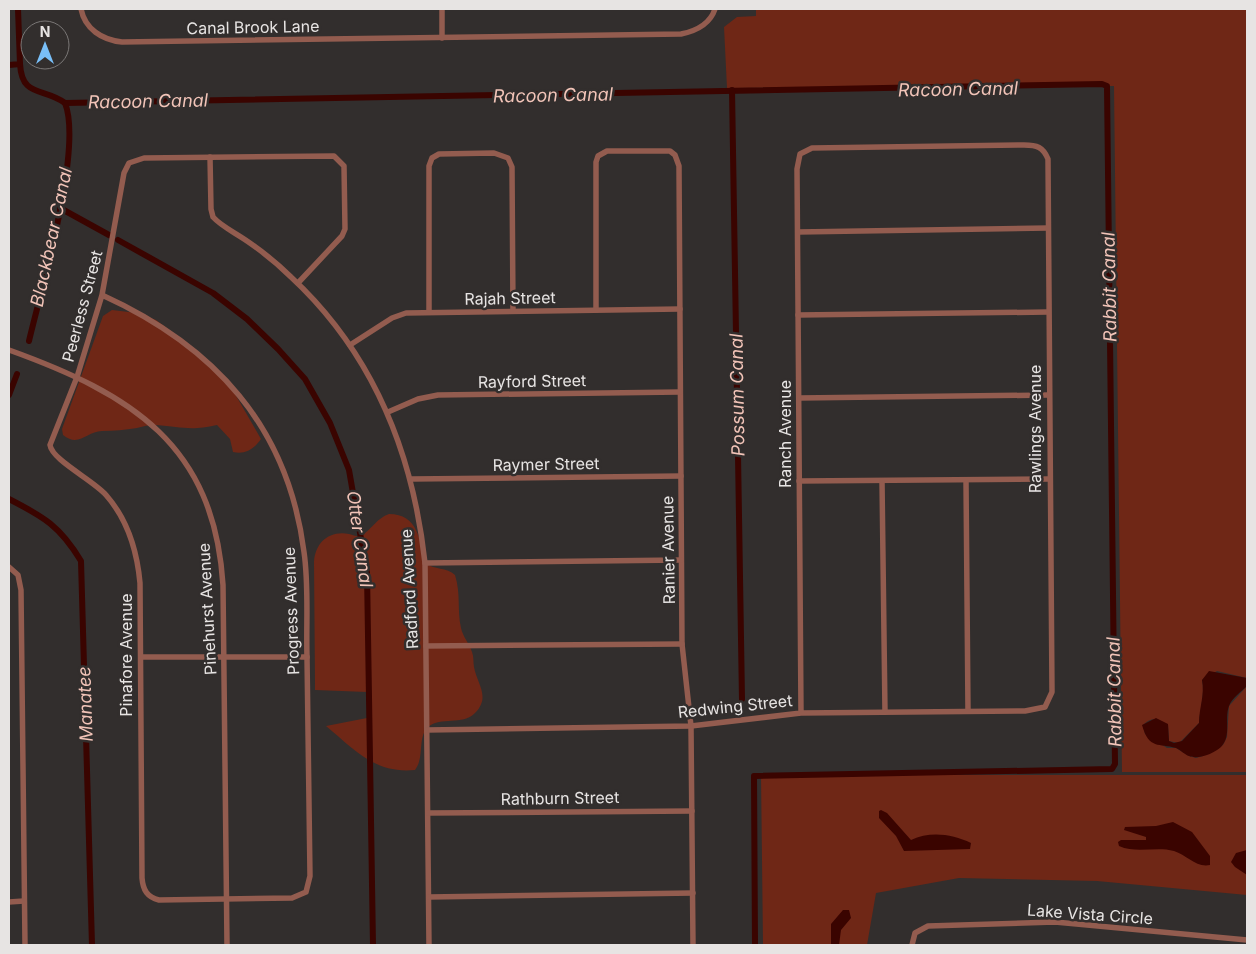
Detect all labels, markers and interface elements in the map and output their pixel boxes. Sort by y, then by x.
street label: Canal Brook Lane [186,16,320,38]
north arrow [20,20,70,70]
text: N [40,23,50,40]
water label: Racoon Canal [898,77,1019,101]
water label: Racoon Canal [493,83,614,107]
water label: Racoon Canal [88,89,209,113]
water label: Blackbear Canal [26,165,76,309]
water label: Rabbit Canal [1098,231,1120,342]
street label: Peerless Street [57,248,107,364]
street label: Rajah Street [464,287,556,309]
water label: Possum Canal [725,333,749,457]
street label: Rawlings Avenue [1025,365,1045,493]
street label: Rayford Street [478,370,586,392]
street label: Ranch Avenue [775,380,795,488]
street label: Raymer Street [492,453,600,475]
water label: Otter Canal [343,489,377,589]
street label: Ranier Avenue [657,496,679,604]
street label: Radford Avenue [396,528,422,650]
street label: Pinehurst Avenue [194,542,220,676]
street label: Progress Avenue [279,547,303,675]
street label: Pinafore Avenue [116,593,136,717]
water label: Rabbit Canal [1103,636,1125,747]
water label: Manatee [73,666,97,742]
street label: Redwing Street [677,690,793,722]
street label: Rathburn Street [501,787,619,809]
street label: Lake Vista Circle [1026,900,1154,928]

